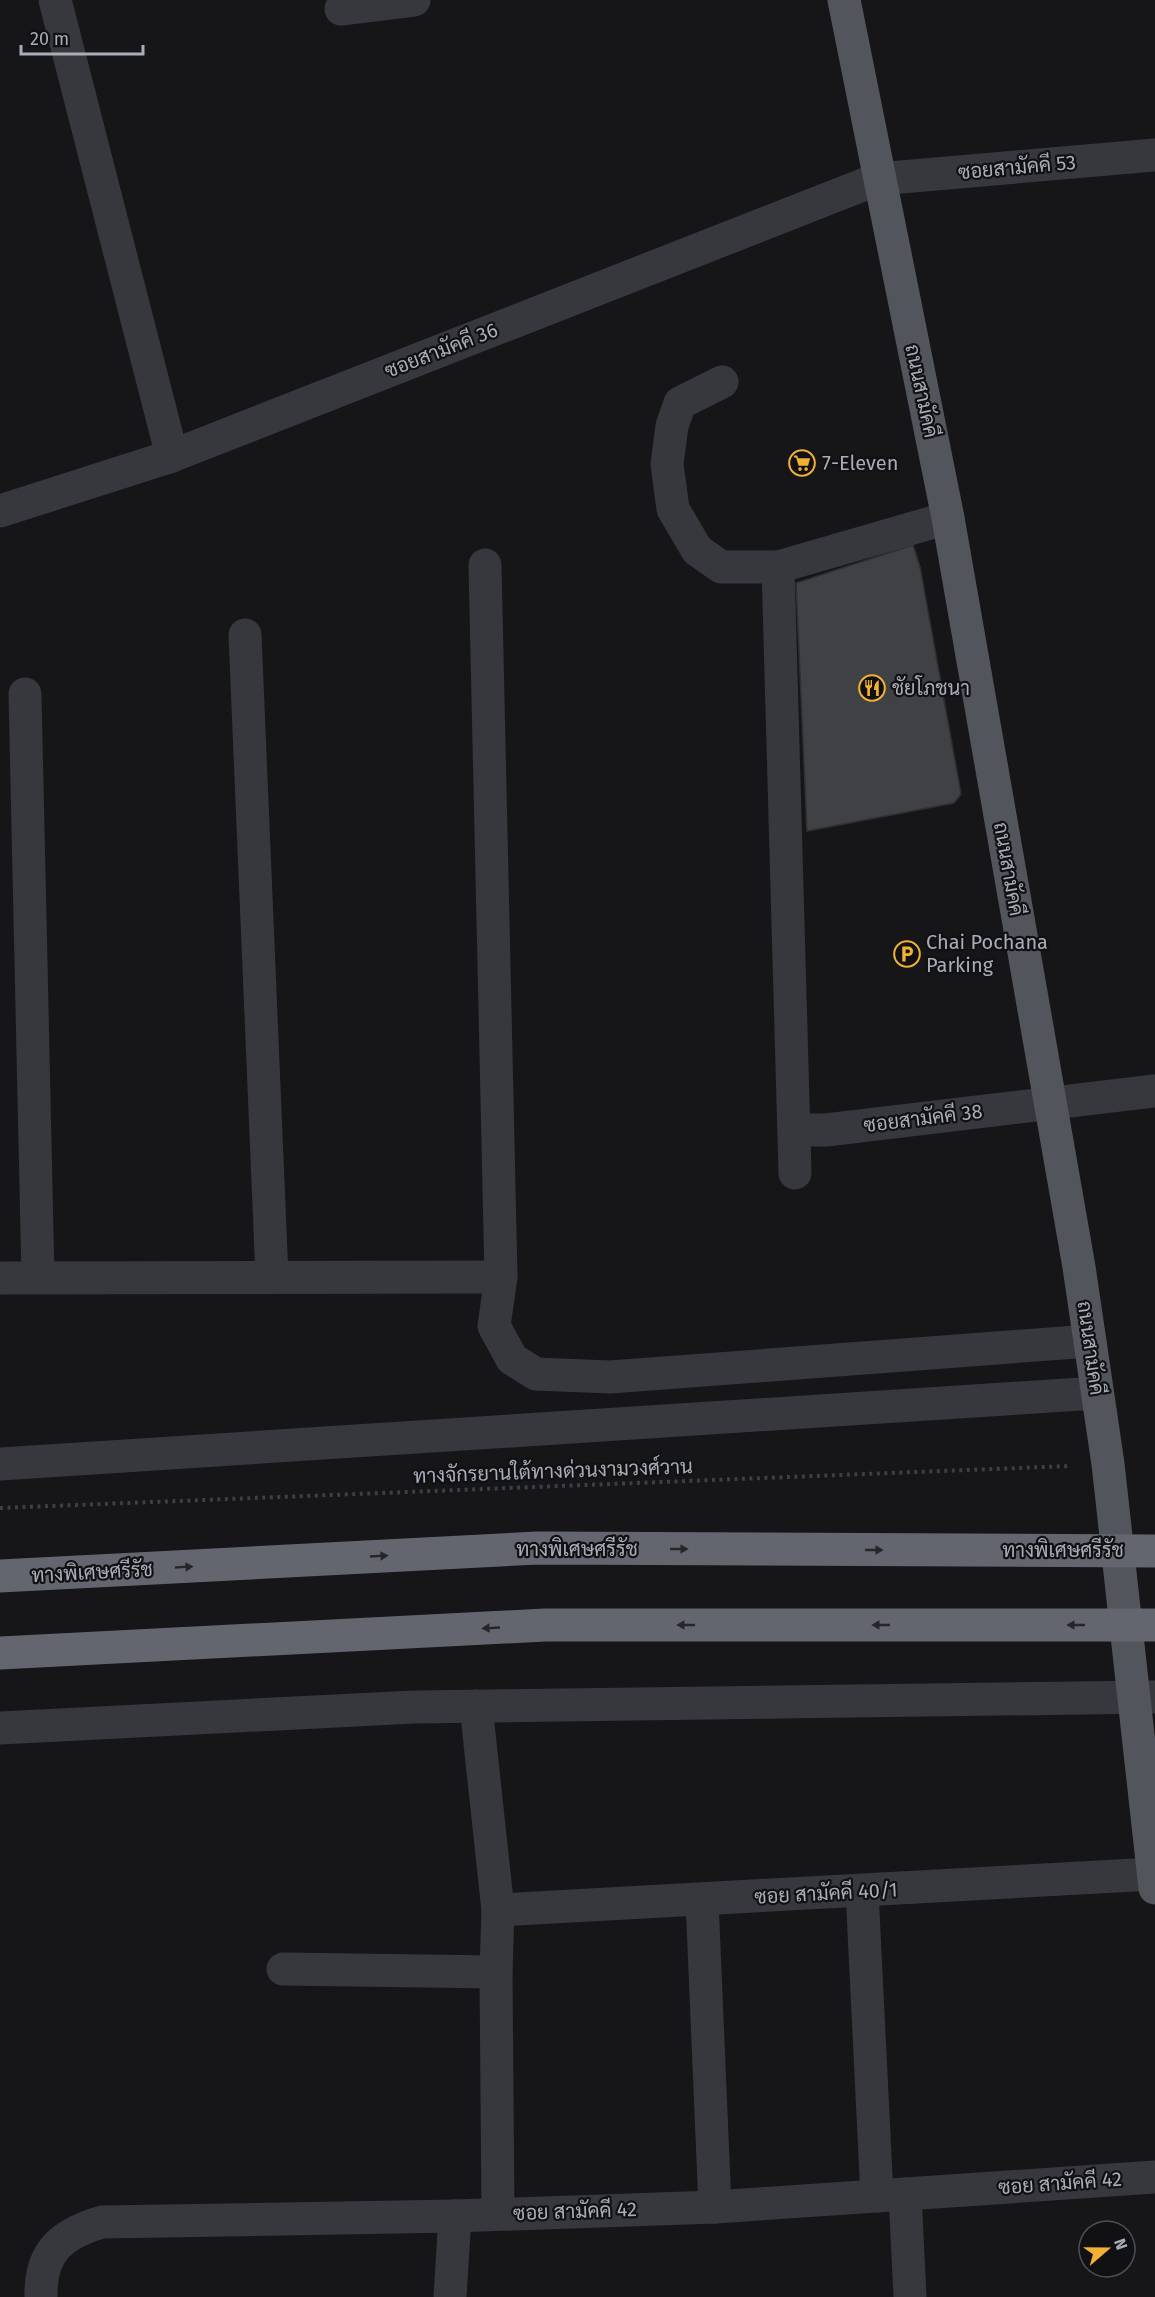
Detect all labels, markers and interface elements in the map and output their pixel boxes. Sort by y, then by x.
scale bar [21,18,142,56]
text: 20 m [30,28,69,50]
street label: ซอยสามัคคี 53 [957,149,1077,184]
street label: ซอยสามัคคี 36 [381,317,501,383]
street label: ถนนสามัคคี [900,342,945,440]
supermarket icon: 7-Eleven [787,448,817,478]
place label: 7-Eleven [822,451,898,475]
restaurant icon: ชัยโภชนา [857,673,887,703]
place label: ชัยโภชนา [892,675,970,700]
street label: ถนนสามัคคี [989,820,1030,918]
place label: Chai Pochana Parking [926,930,1048,977]
parking icon: Chai Pochana Parking [892,939,922,969]
street label: ซอยสามัคคี 38 [862,1098,984,1137]
street label: ถนนสามัคคี [1073,1299,1110,1397]
street label: ทางจักรยานใต้ทางด่วนงามวงศ์วาน [413,1452,693,1488]
street label: ทางพิเศษศรีรัช [516,1536,638,1561]
street label: ทางพิเศษศรีรัช [1002,1537,1124,1562]
one-way arrow [669,1544,688,1554]
one-way arrow [864,1545,883,1554]
one-way arrow [369,1552,388,1561]
street label: ทางพิเศษศรีรัช [31,1556,153,1587]
one-way arrow [175,1562,194,1571]
one-way arrow [676,1620,695,1630]
one-way arrow [871,1620,890,1630]
one-way arrow [1066,1620,1085,1630]
one-way arrow [481,1624,500,1633]
street label: ซอย สามัคคี 40/1 [754,1876,898,1909]
street label: ซอย สามัคคี 42 [997,2166,1123,2199]
street label: ซอย สามัคคี 42 [513,2196,637,2225]
north arrow [1077,2219,1137,2279]
text: N [1110,2236,1131,2252]

